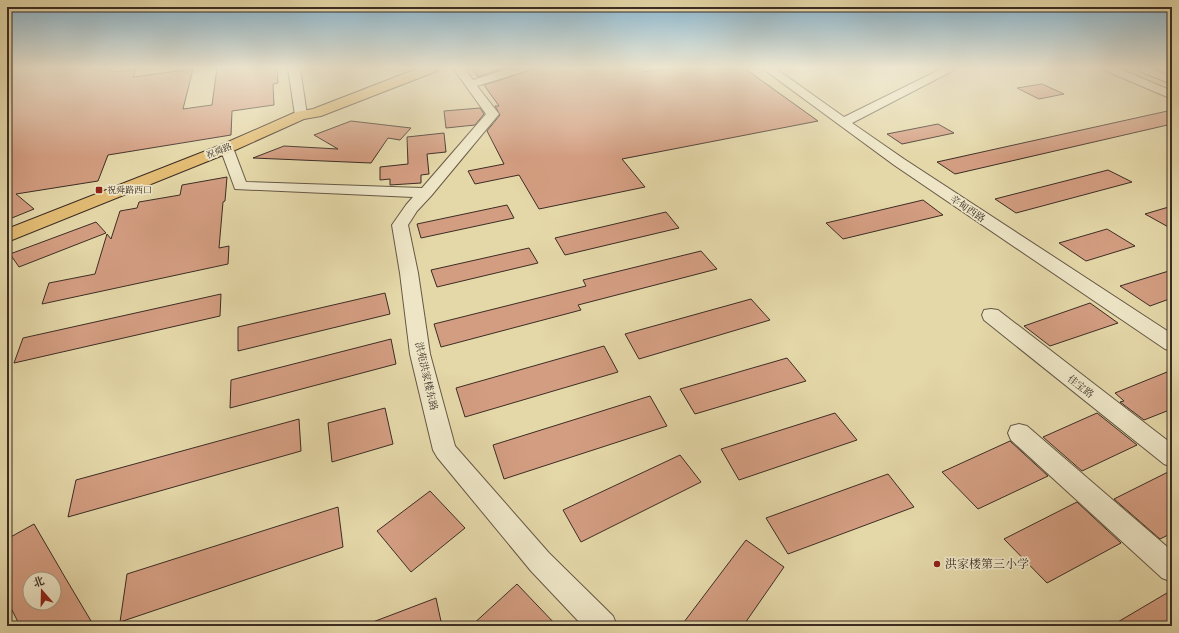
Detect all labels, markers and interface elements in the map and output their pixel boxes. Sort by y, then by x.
street label: 祝舜路 [204,140,233,161]
place label: 祝舜路西口 [107,184,152,195]
marker: 祝舜路西口 [94,185,104,195]
street label: 辛甸西路 [948,192,988,225]
street label: 洪苑洪家楼东路 [412,341,441,412]
street label: 佳宝路 [1065,372,1097,401]
place label: 洪家楼第三小学 [945,556,1029,571]
marker: 洪家楼第三小学 [932,559,942,569]
north arrow [22,571,62,611]
text: 北 [31,573,46,590]

